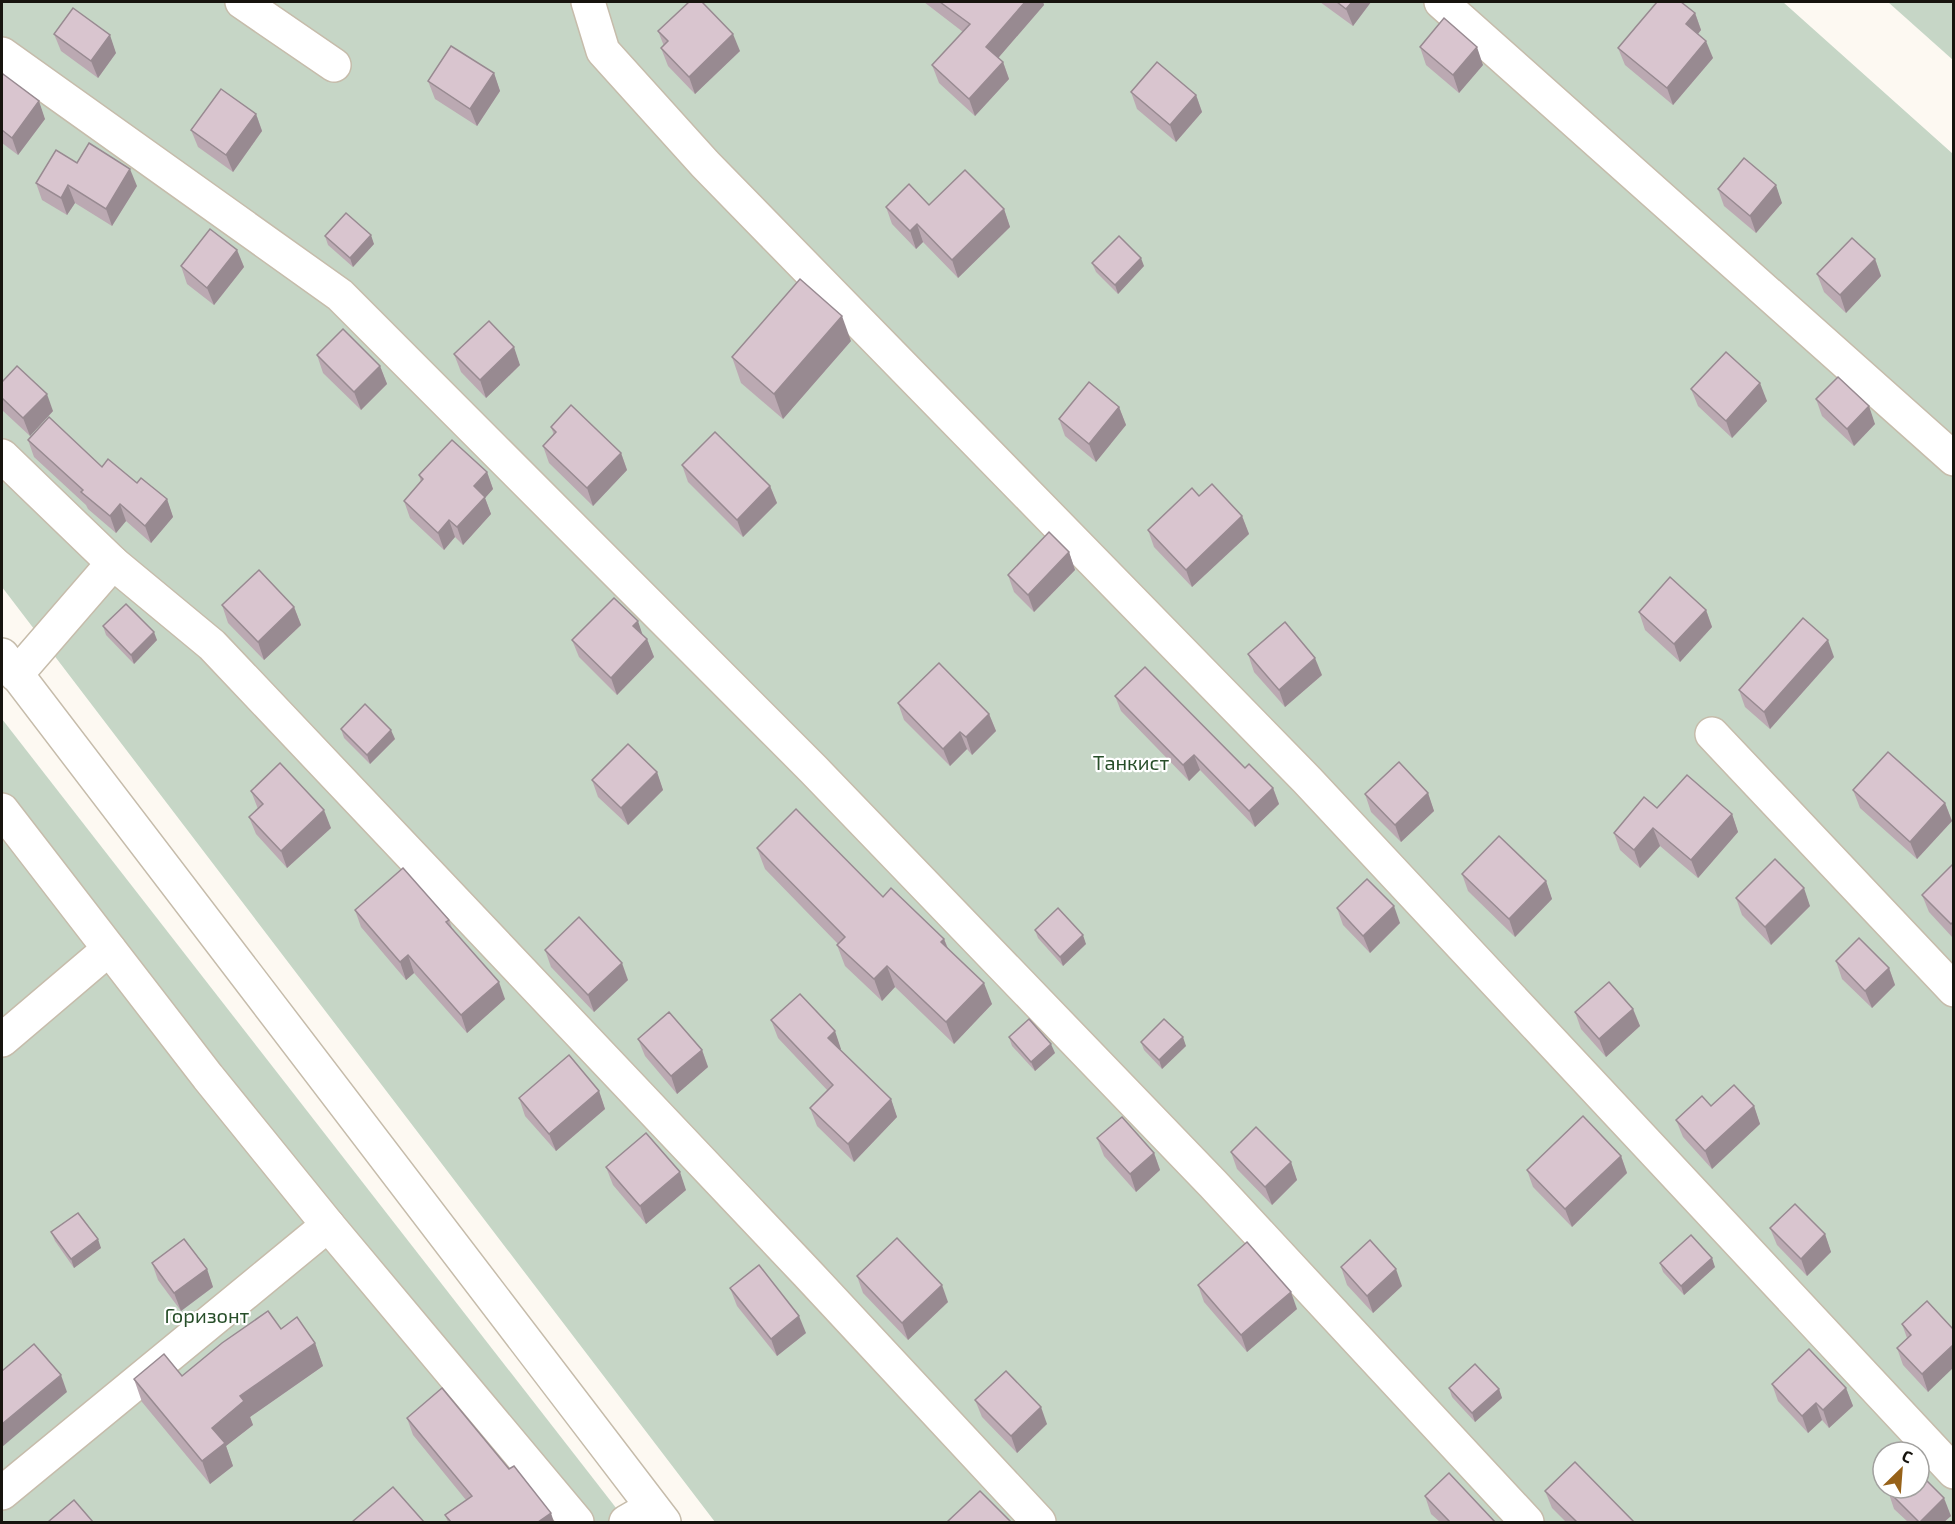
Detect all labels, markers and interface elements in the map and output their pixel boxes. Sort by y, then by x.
park label: Танкист [1093,750,1169,774]
park label: Горизонт [165,1303,250,1327]
north arrow [1871,1440,1931,1500]
text: С [1899,1445,1916,1467]

